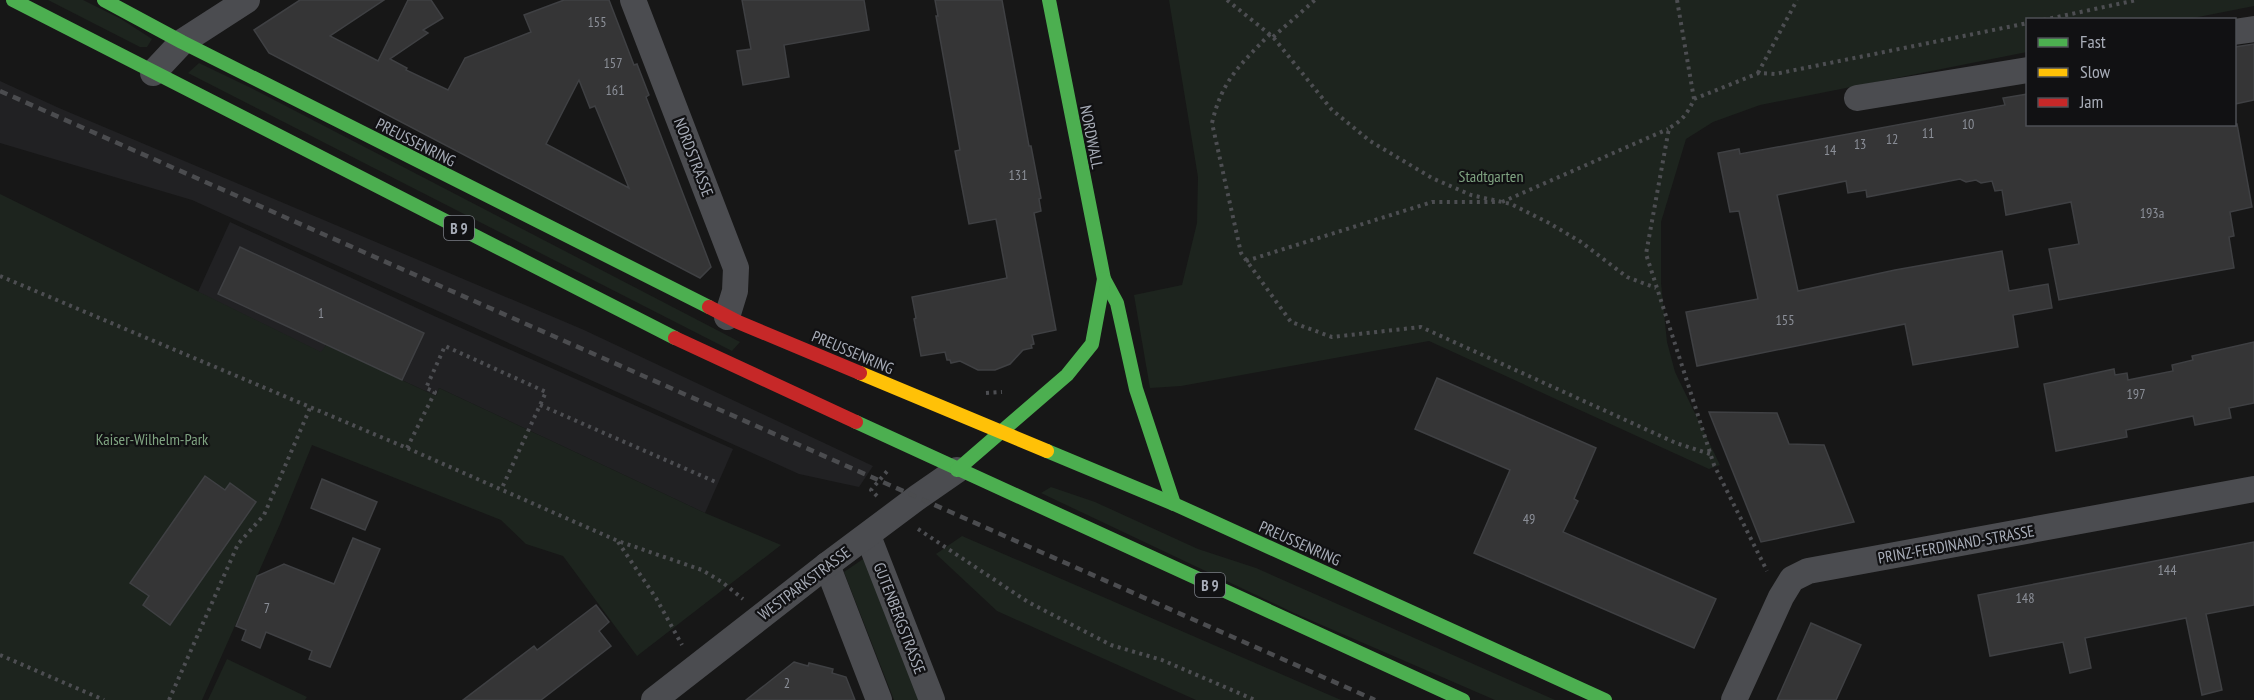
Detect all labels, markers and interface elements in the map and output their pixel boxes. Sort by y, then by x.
house number: 155 [588,13,606,31]
legend [2026,18,2236,126]
text: Fast [2080,30,2106,53]
house number: 157 [604,54,622,72]
text: Slow [2080,60,2111,83]
house number: 161 [606,81,624,99]
text: Jam [2079,90,2103,113]
street label: NORDWALL [1076,103,1108,171]
street label: PREUSSENRING [373,113,459,171]
street label: NORDSTRASSE [670,115,718,199]
house number: 10 [1962,115,1974,133]
house number: 11 [1922,124,1934,142]
house number: 12 [1886,130,1898,148]
house number: 13 [1854,135,1866,153]
house number: 14 [1824,141,1837,159]
house number: 131 [1009,166,1027,184]
park label: Stadtgarten [1459,166,1523,186]
house number: 193a [2140,204,2164,222]
road number: B 9 [444,216,474,240]
house number: 1 [318,304,324,322]
house number: 155 [1776,311,1794,329]
street label: PREUSSENRING [809,326,897,378]
house number: 197 [2127,385,2145,403]
park label: Kaiser-Wilhelm-Park [96,429,209,449]
house number: 49 [1523,510,1535,528]
street label: PREUSSENRING [1256,516,1344,570]
street label: PRINZ-FERDINAND-STRASSE [1876,520,2036,568]
street label: WESTPARKSTRASSE [754,542,854,624]
street label: GUTENBERGSTRASSE [870,559,930,677]
house number: 144 [2158,561,2177,579]
road number: B 9 [1195,573,1225,597]
house number: 148 [2016,589,2034,607]
house number: 7 [264,599,270,617]
house number: 2 [784,674,790,692]

